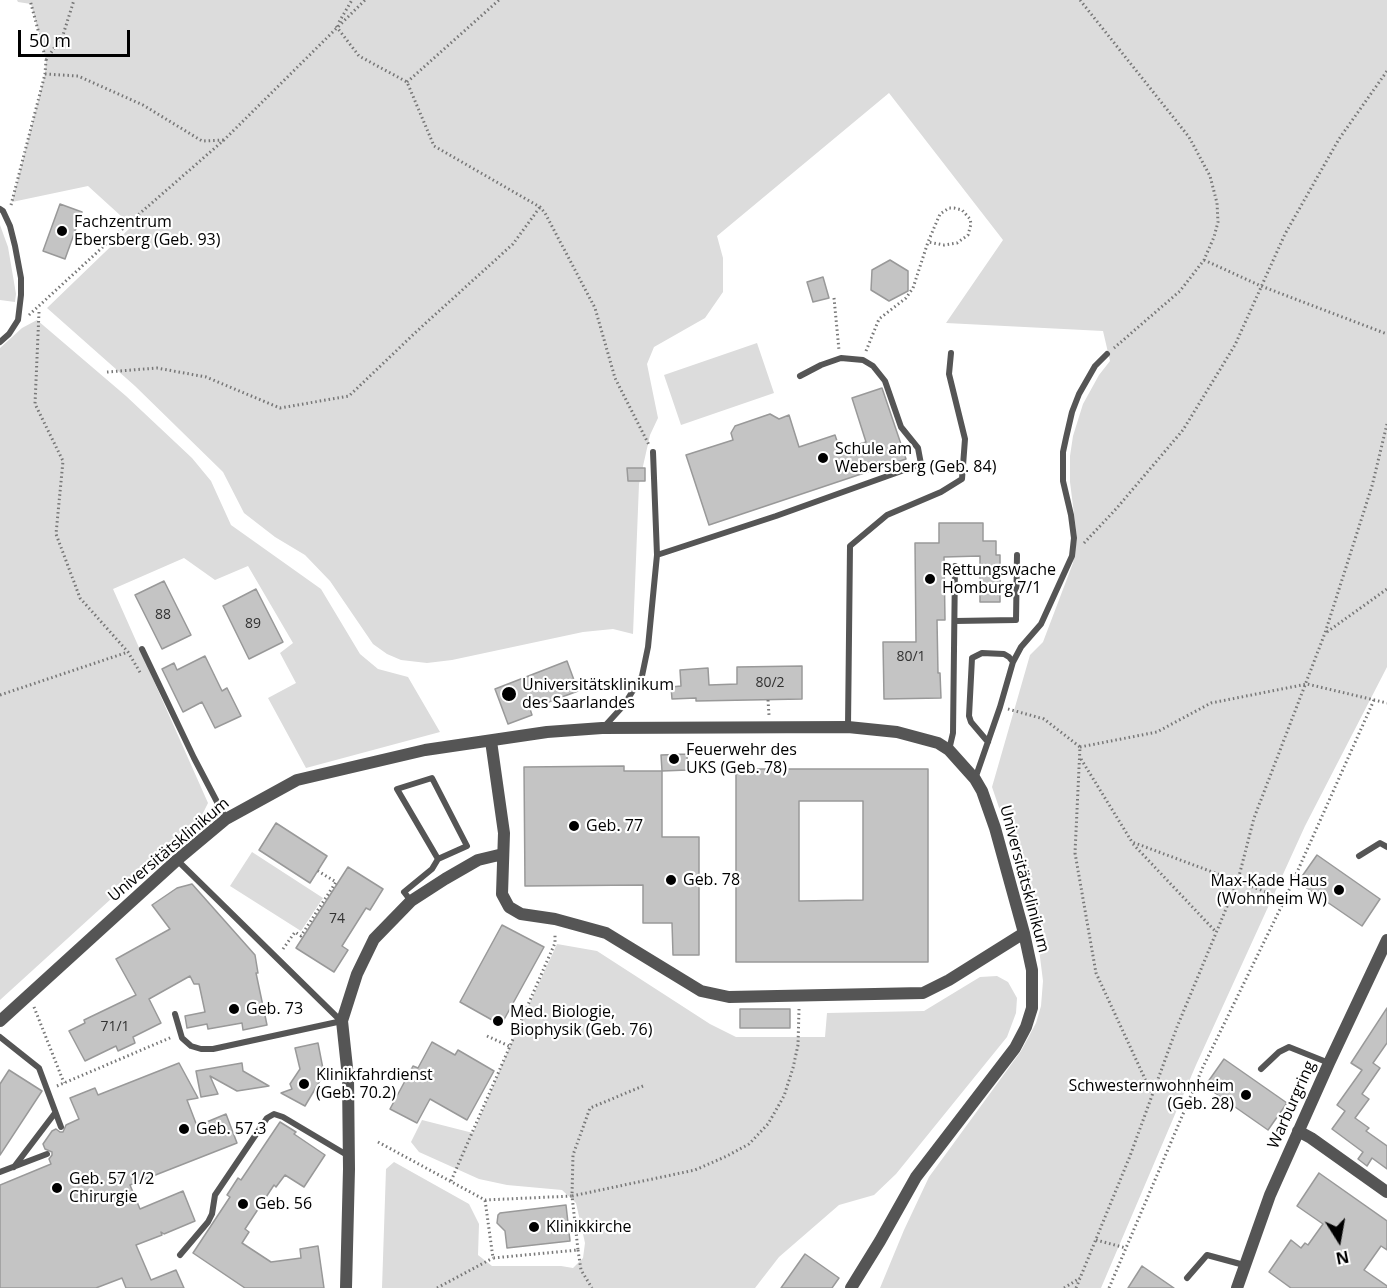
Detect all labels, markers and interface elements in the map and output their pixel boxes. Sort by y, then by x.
scale bar [21,18,134,56]
text: 50 m [29,28,71,52]
place label: Fachzentrum Ebersberg (Geb. 93) [74,212,220,250]
marker: Fachzentrum Ebersberg (Geb. 93) [55,224,69,238]
place label: Schule am Webersberg (Geb. 84) [835,439,996,477]
marker: Schule am Webersberg (Geb. 84) [816,451,830,465]
place label: Rettungswache Homburg 7/1 [942,560,1056,598]
marker: Rettungswache Homburg 7/1 [923,572,937,586]
house number: 88 [155,607,171,623]
house number: 89 [245,616,261,632]
house number: 80/1 [896,649,926,665]
place label: Universitätsklinikum des Saarlandes [522,675,674,713]
house number: 80/2 [755,675,785,691]
marker: Universitätsklinikum des Saarlandes [500,685,518,703]
place label: Feuerwehr des UKS (Geb. 78) [686,740,797,778]
marker: Feuerwehr des UKS (Geb. 78) [667,752,681,766]
street label: Universitätsklinikum [105,794,233,906]
street label: Universitätsklinikum [995,803,1053,955]
place label: Geb. 77 [586,816,643,836]
marker: Geb. 77 [567,819,581,833]
place label: Geb. 78 [683,870,740,890]
place label: Max-Kade Haus (Wohnheim W) [1210,871,1327,909]
marker: Geb. 78 [664,873,678,887]
marker: Max-Kade Haus (Wohnheim W) [1332,883,1346,897]
house number: 74 [329,911,345,927]
place label: Geb. 73 [246,999,303,1019]
marker: Geb. 73 [227,1002,241,1016]
place label: Med. Biologie, Biophysik (Geb. 76) [510,1002,652,1040]
marker: Med. Biologie, Biophysik (Geb. 76) [491,1014,505,1028]
house number: 71/1 [100,1019,130,1035]
street label: Warburgring [1264,1058,1320,1152]
place label: Klinikfahrdienst (Geb. 70.2) [316,1065,433,1103]
place label: Schwesternwohnheim (Geb. 28) [1068,1076,1234,1114]
marker: Klinikfahrdienst (Geb. 70.2) [297,1077,311,1091]
marker: Schwesternwohnheim (Geb. 28) [1239,1088,1253,1102]
place label: Geb. 57.3 [196,1119,266,1139]
marker: Geb. 57.3 [177,1122,191,1136]
place label: Geb. 57 1/2 Chirurgie [69,1169,154,1207]
marker: Geb. 57 1/2 Chirurgie [50,1181,64,1195]
place label: Geb. 56 [255,1194,312,1214]
marker: Geb. 56 [236,1197,250,1211]
north arrow [1309,1210,1369,1270]
place label: Klinikkirche [546,1217,632,1237]
marker: Klinikkirche [527,1220,541,1234]
text: N [1334,1246,1351,1270]

